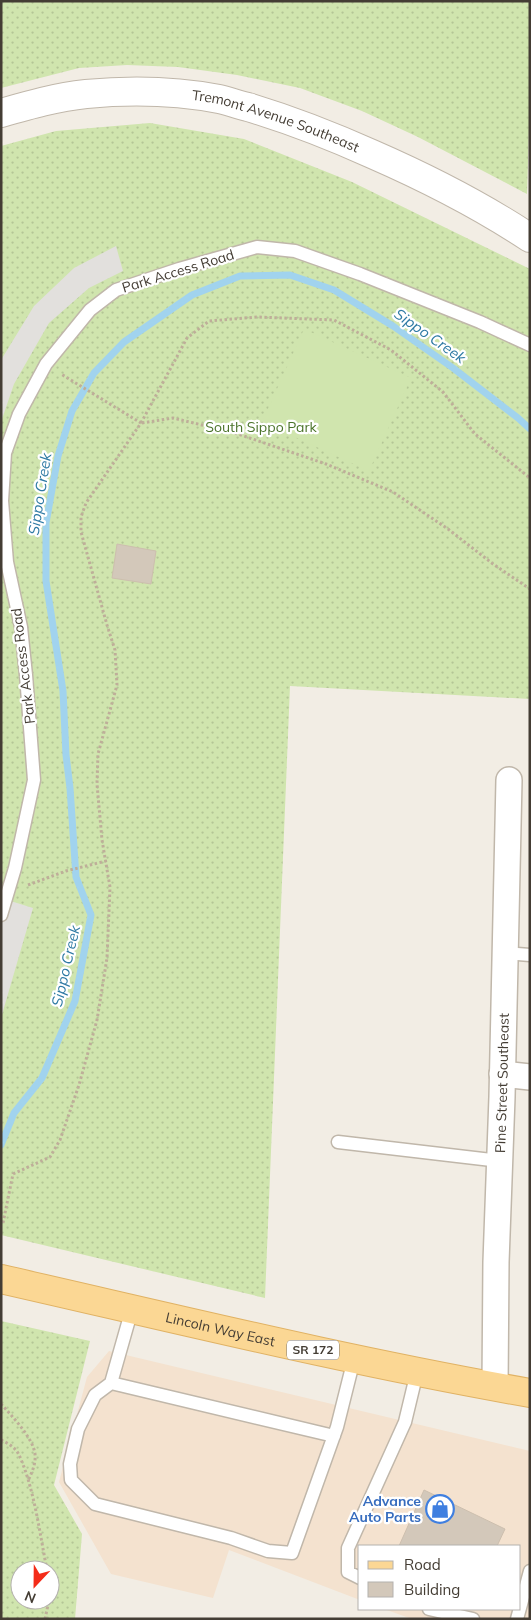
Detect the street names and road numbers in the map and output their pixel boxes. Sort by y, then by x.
street label: Tremont Avenue Southeast [191,86,362,156]
street label: Park Access Road [120,245,236,297]
street label: Park Access Road [7,607,39,725]
street label: Pine Street Southeast [491,1013,513,1153]
street label: Lincoln Way East [164,1308,277,1350]
road number: SR 172 [287,1340,339,1360]

